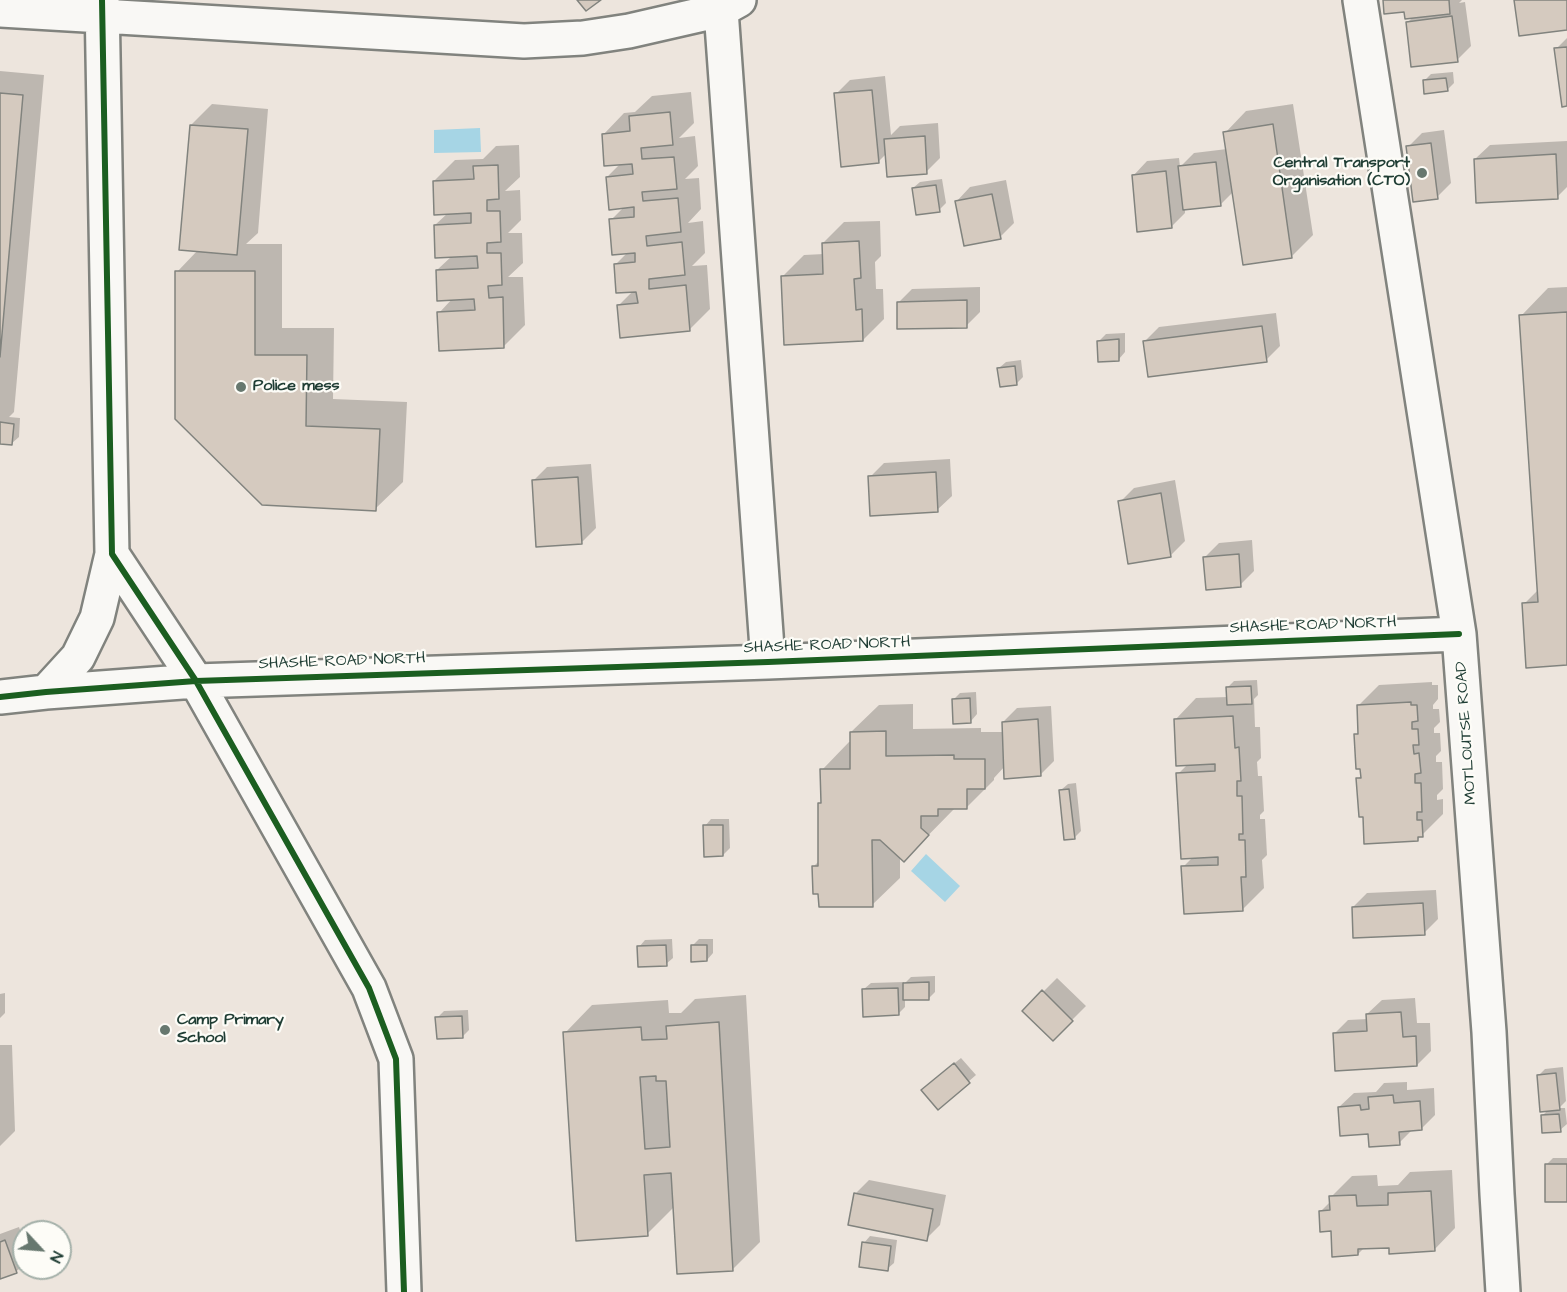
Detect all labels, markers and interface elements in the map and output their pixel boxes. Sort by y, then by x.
place label: Central Transport Organisation (CTO) [1273,154,1410,192]
marker: Central Transport Organisation (CTO) [1415,166,1429,180]
place label: Police mess [253,377,340,397]
marker: Police mess [234,380,248,394]
street label: SHASHE ROAD NORTH [1229,613,1397,639]
street label: SHASHE ROAD NORTH [743,633,911,659]
street label: SHASHE ROAD NORTH [258,649,426,675]
street label: MOTLOUTSE ROAD [1452,661,1482,805]
place label: Camp Primary School [177,1011,284,1049]
marker: Camp Primary School [158,1023,172,1037]
north arrow [12,1220,72,1280]
text: N [44,1248,68,1266]

